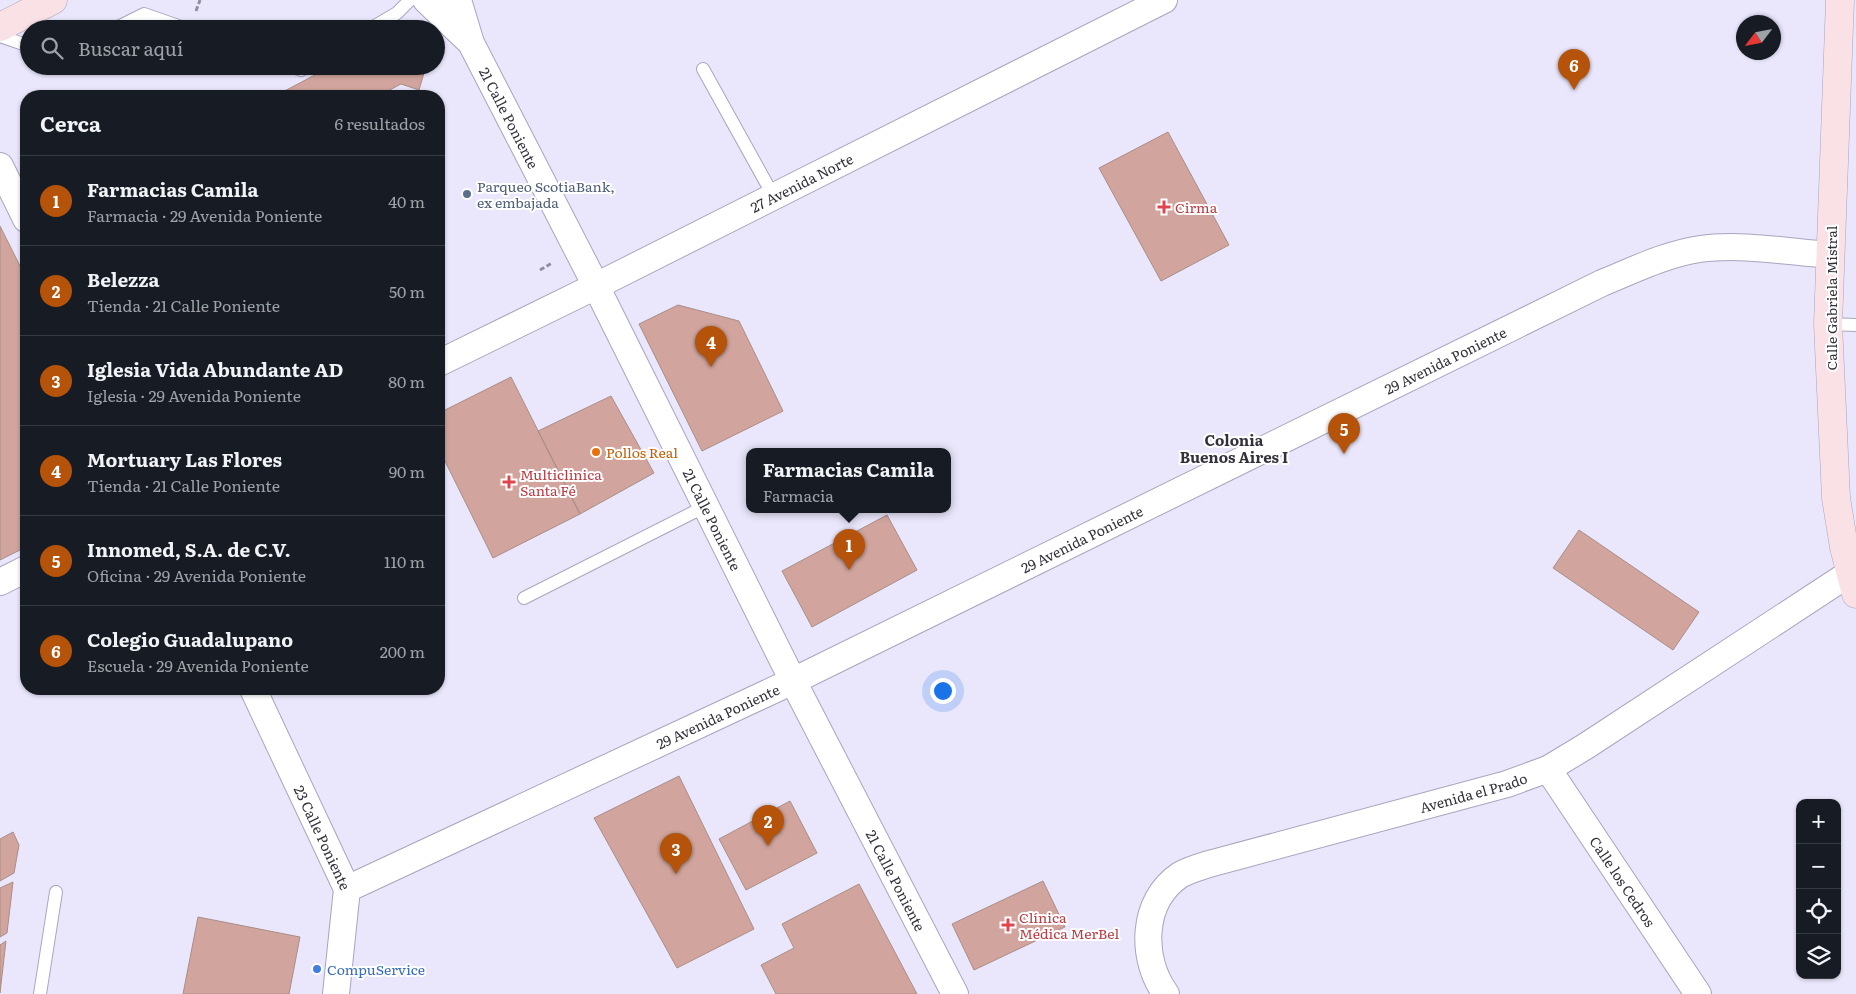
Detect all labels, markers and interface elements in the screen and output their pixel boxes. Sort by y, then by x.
north arrow [1736,15,1781,60]
search box [20,20,445,75]
icon: search [38,34,66,62]
text: Buscar aquí [78,34,183,62]
pin: 6 [1558,49,1590,90]
street label: 21 Calle Poniente [475,64,544,172]
text: Cerca [40,107,101,138]
text: 6 resultados [334,111,425,135]
street label: 27 Avenida Norte [747,148,856,217]
text: Farmacias Camila [87,175,259,203]
place label: Parqueo ScotiaBank, ex embajada [477,176,615,212]
marker: Parqueo ScotiaBank, ex embajada [461,188,473,200]
text: 1 [53,189,59,213]
text: 40 m [388,189,425,213]
place label: Cirma [1175,197,1218,217]
marker: Cirma [1157,200,1171,214]
text: Farmacia · 29 Avenida Poniente [87,203,322,227]
street label: Calle Gabriela Mistral [1821,225,1841,370]
text: Belezza [87,265,159,293]
text: 2 [52,279,60,303]
text: 50 m [389,279,425,303]
text: Tienda · 21 Calle Poniente [87,293,280,317]
street label: 29 Avenida Poniente [1381,322,1510,399]
pin: 4 [695,326,727,367]
text: Iglesia Vida Abundante AD [87,355,343,383]
text: 3 [52,369,60,393]
text: 80 m [388,369,425,393]
text: Iglesia · 29 Avenida Poniente [87,383,301,407]
pin: 5 [1328,413,1360,454]
district label: Colonia Buenos Aires I [1180,428,1288,468]
place label: Pollos Real [606,442,678,462]
text: Mortuary Las Flores [87,445,282,473]
marker: Pollos Real [590,446,602,458]
popup [746,448,951,513]
text: Farmacias Camila [763,455,934,483]
text: 4 [51,459,61,483]
text: 90 m [389,459,425,483]
place label: Multiclinica Santa Fé [520,464,602,500]
street label: 21 Calle Poniente [679,465,746,574]
text: Tienda · 21 Calle Poniente [87,473,280,497]
marker: Multiclinica Santa Fé [502,475,516,489]
text: Farmacia [763,483,834,507]
street label: 29 Avenida Poniente [1017,500,1146,577]
pin: 1 [833,529,865,570]
text: Innomed, S.A. de C.V. [87,535,291,563]
text: 5 [52,549,60,573]
text: 110 m [384,549,425,573]
text: Oficina · 29 Avenida Poniente [87,563,306,587]
text: Colegio Guadalupano [87,625,293,653]
text: 6 [51,639,61,663]
text: 200 m [380,639,425,663]
text: Escuela · 29 Avenida Poniente [87,653,309,677]
your location [930,678,956,704]
street label: 29 Avenida Poniente [653,679,782,753]
street label: Avenida el Prado [1417,767,1530,817]
street label: 23 Calle Poniente [290,782,356,893]
map controls [1796,799,1841,979]
button: + [1796,799,1841,844]
pin: 2 [752,805,784,846]
street label: 21 Calle Poniente [862,826,931,934]
street label: Calle los Cedros [1586,832,1660,930]
pin: 3 [660,833,692,874]
button: − [1796,844,1841,889]
button: locate [1796,889,1841,934]
place label: Clínica Médica MerBel [1019,907,1119,943]
marker: Clínica Médica MerBel [1001,918,1015,932]
button: layers [1796,934,1841,979]
place label: CompuService [327,959,425,979]
marker: CompuService [311,963,323,975]

